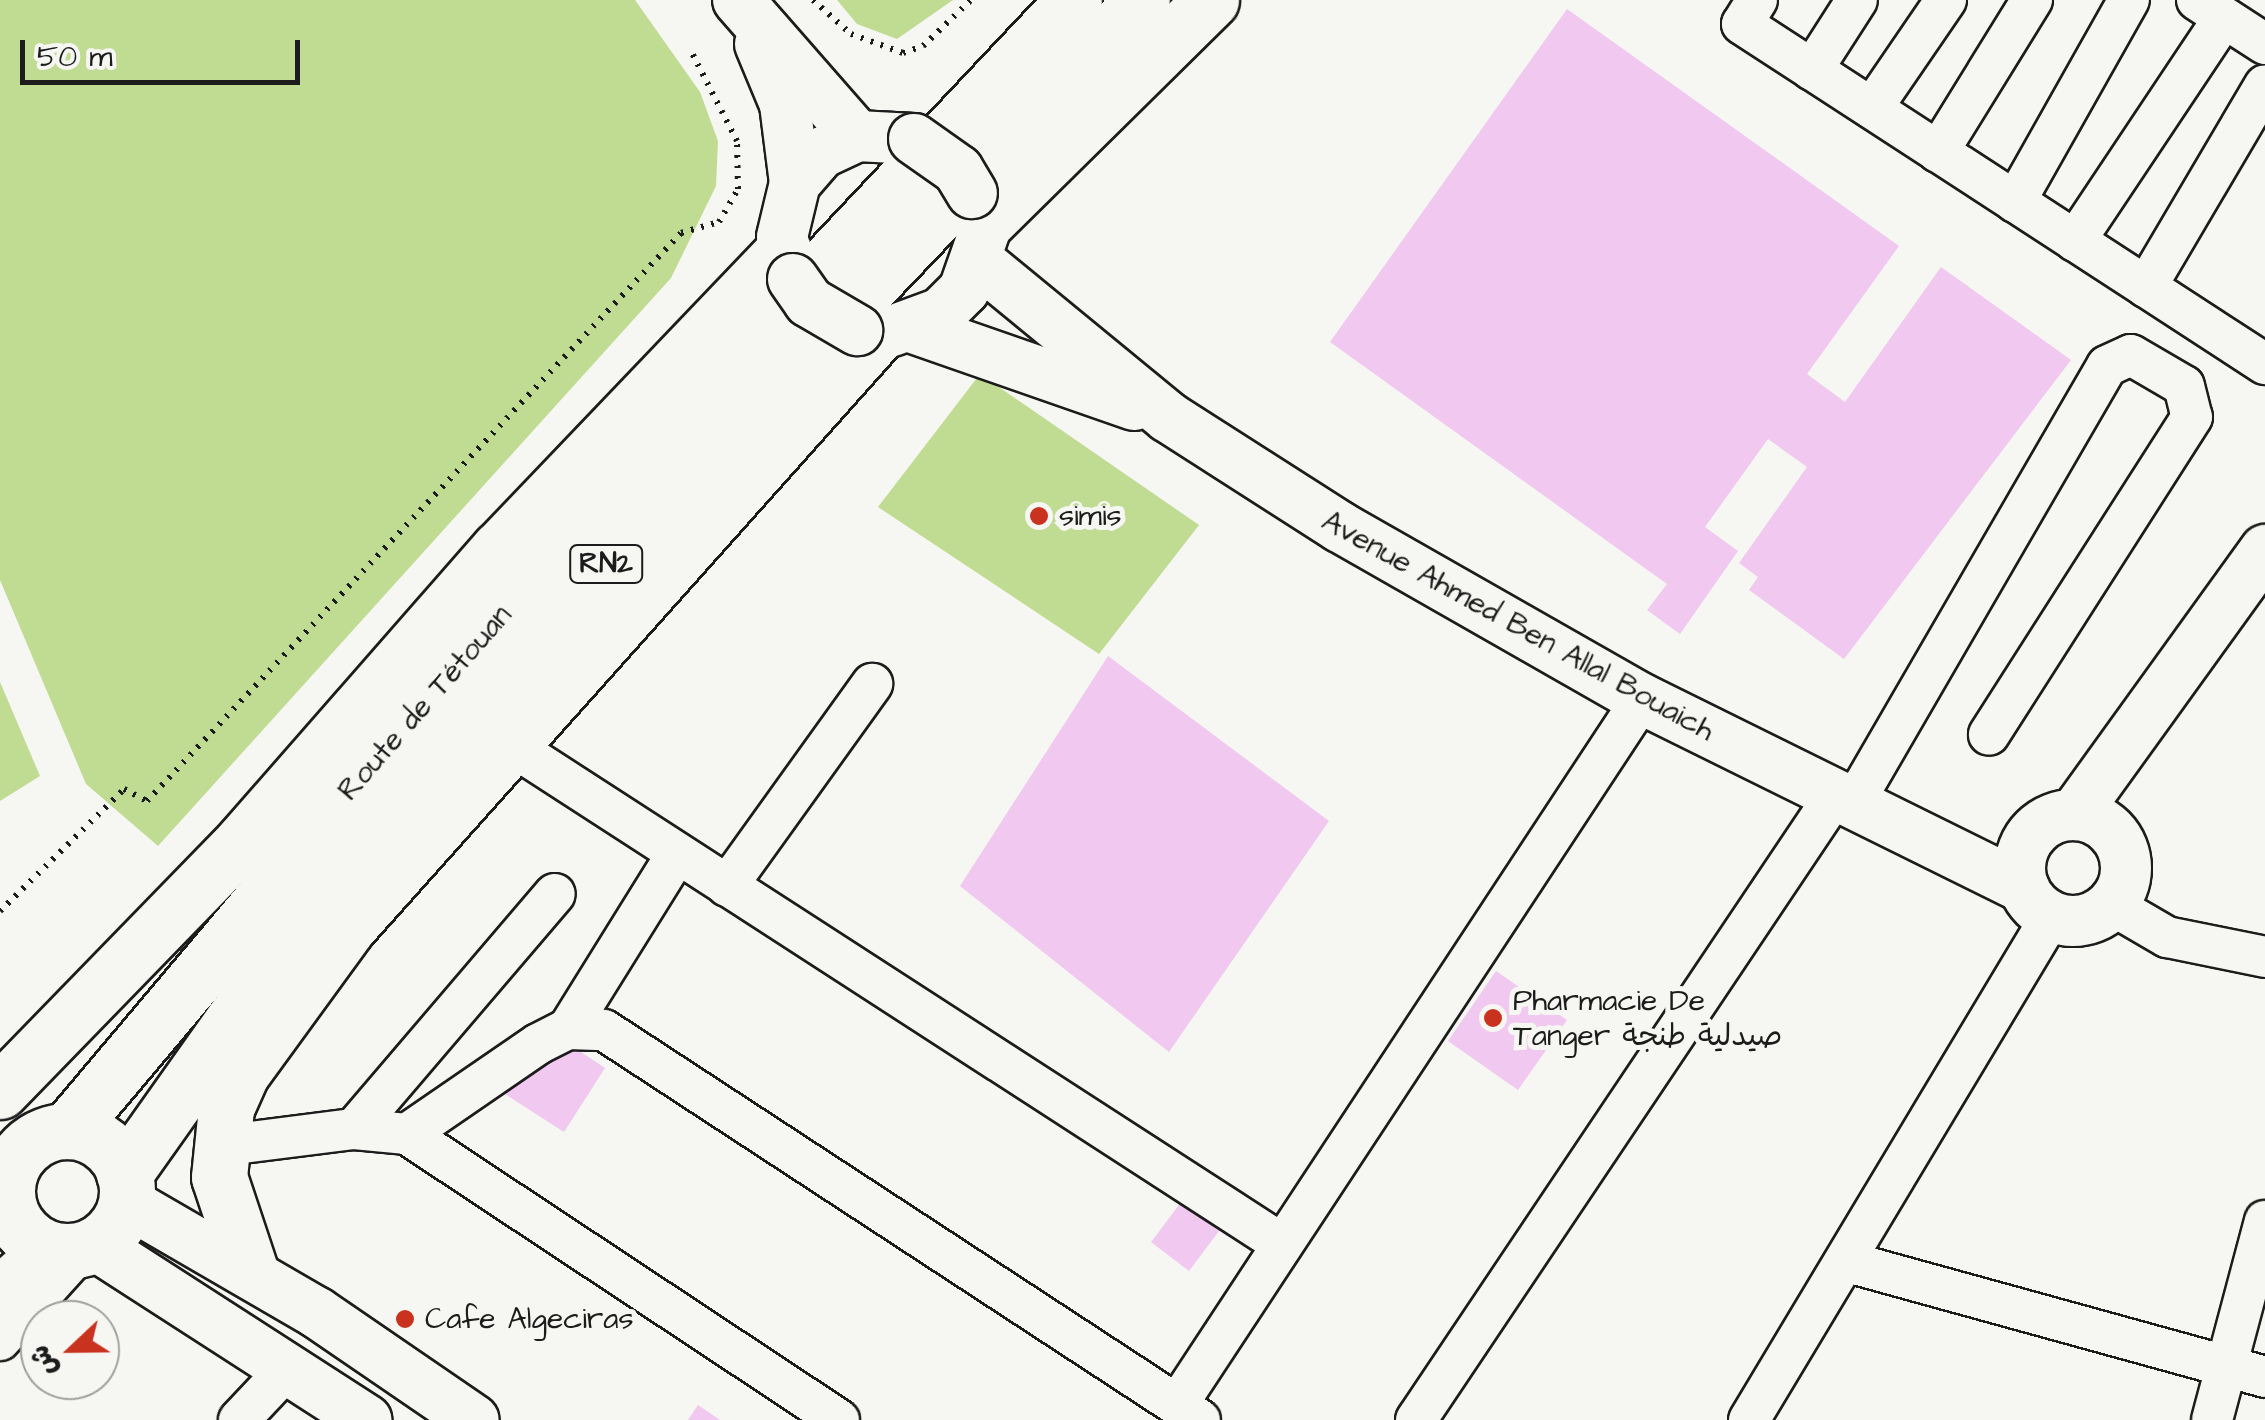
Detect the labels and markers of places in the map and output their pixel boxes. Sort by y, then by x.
place label: simis [1059,498,1122,534]
marker: simis [1028,505,1050,527]
place label: Pharmacie De Tanger صيدلية طنجة [1513,983,1782,1054]
marker: Pharmacie De Tanger صيدلية طنجة [1482,1007,1504,1029]
place label: Cafe Algeciras [425,1301,634,1337]
marker: Cafe Algeciras [394,1308,416,1330]

